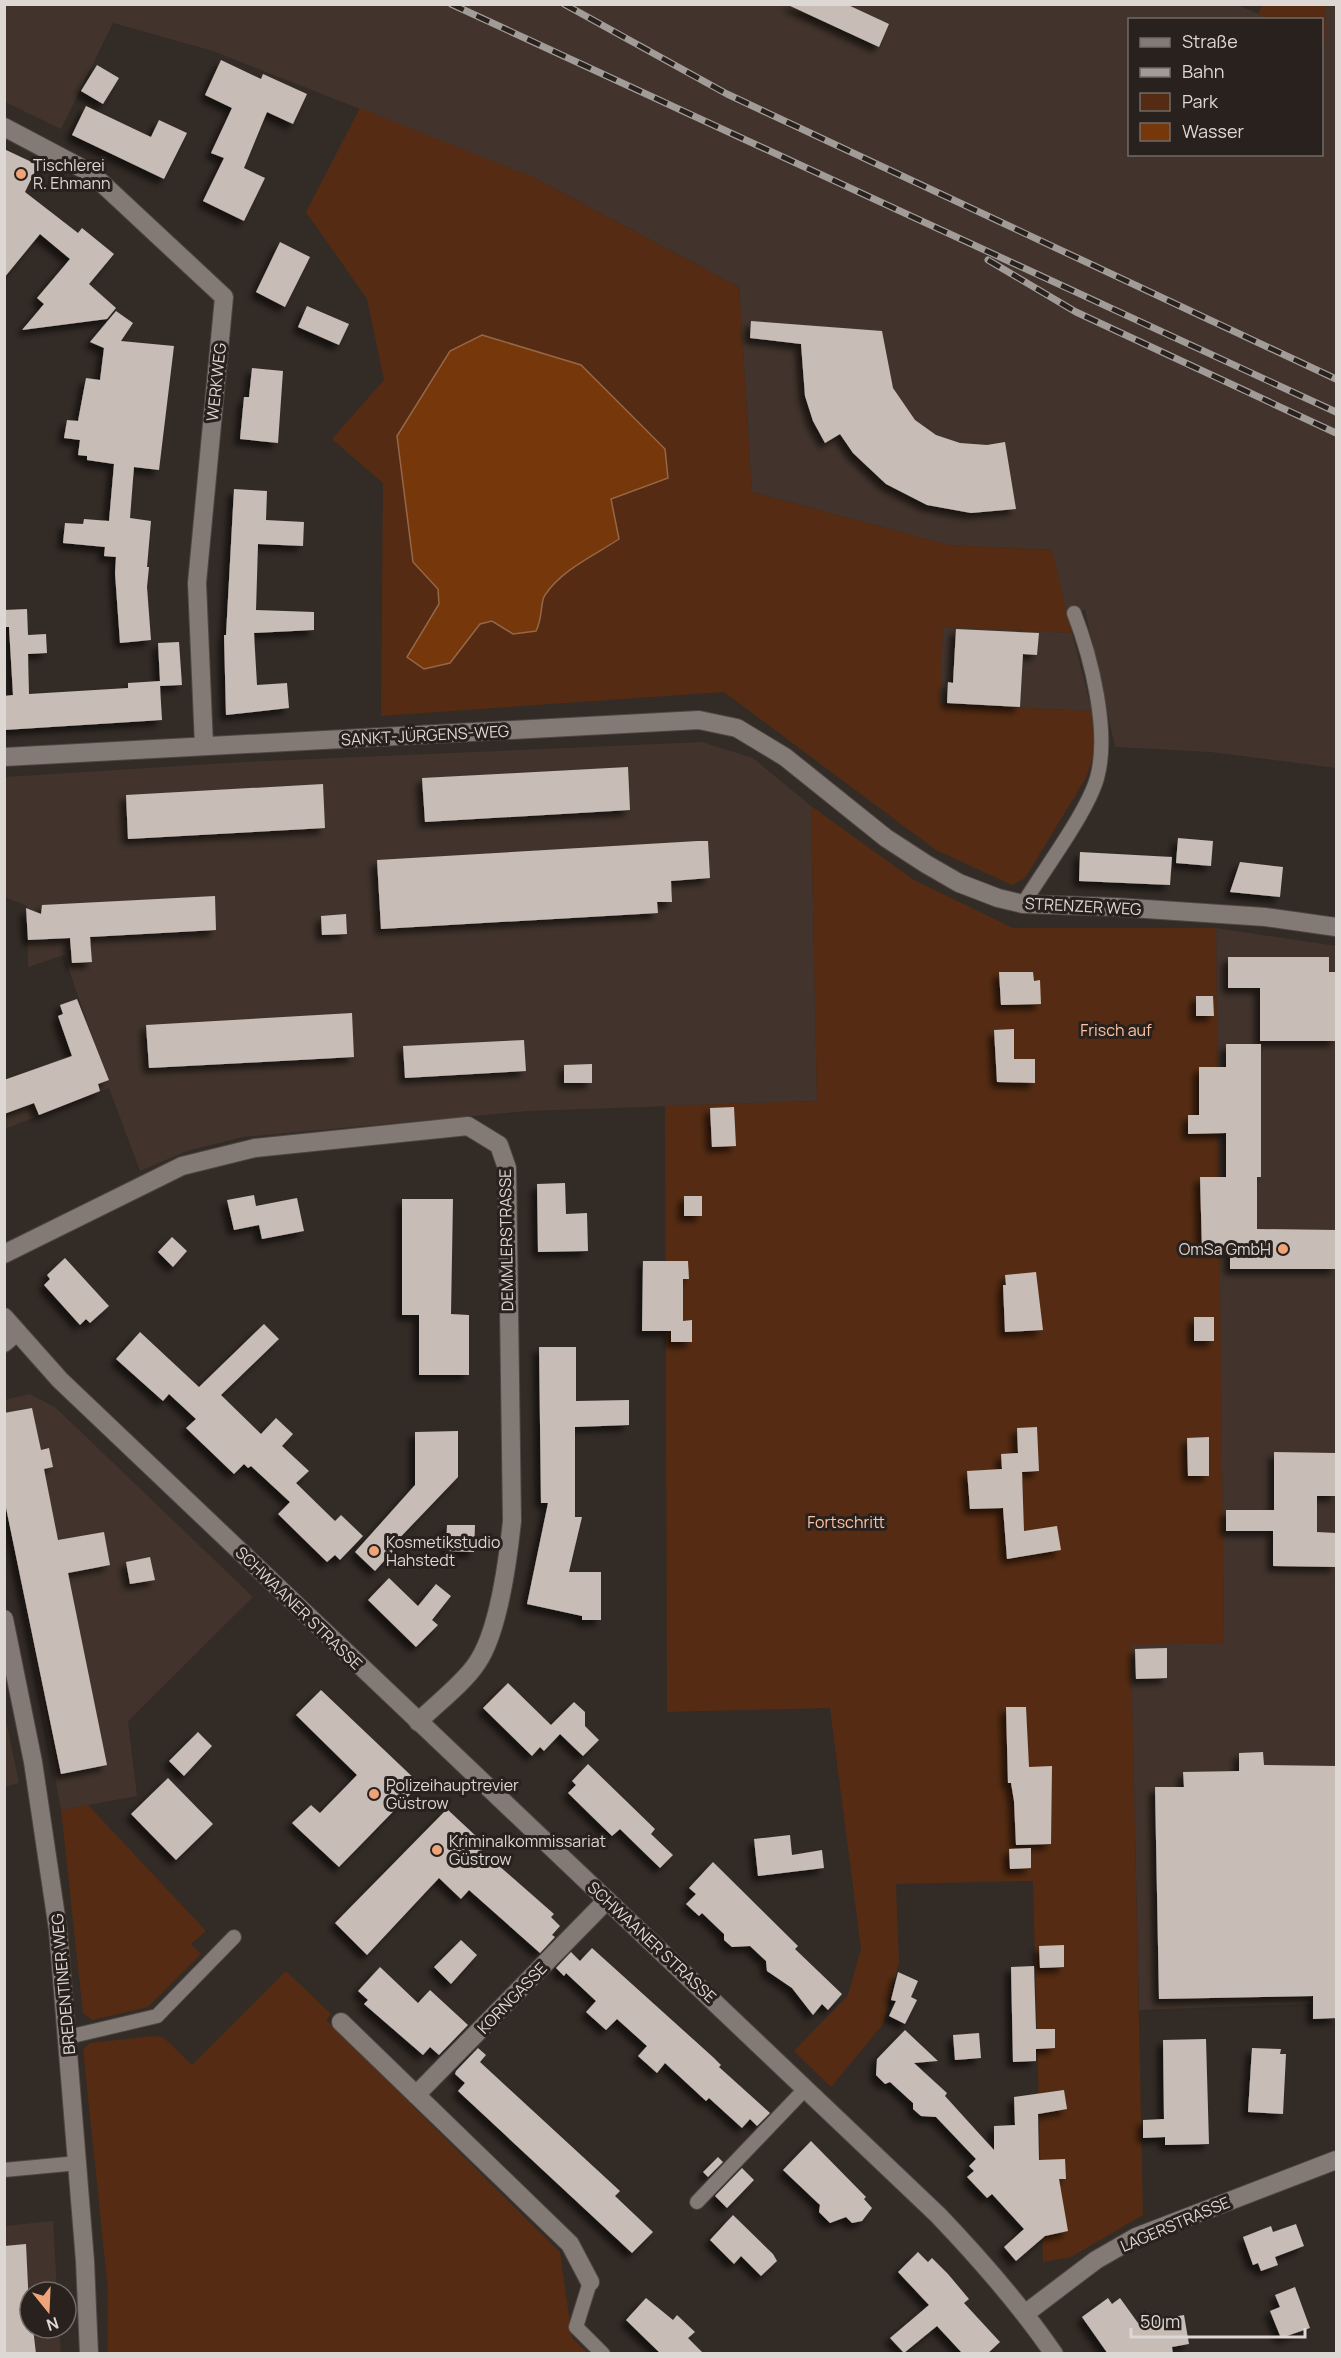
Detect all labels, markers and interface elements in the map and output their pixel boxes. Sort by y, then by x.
legend [1128,18,1323,156]
text: Straße [1182,29,1238,53]
text: Bahn [1182,59,1224,83]
text: Park [1182,89,1219,113]
text: Wasser [1182,119,1244,143]
place label: Tischlerei R. Ehmann [33,154,110,194]
marker: Tischlerei R. Ehmann [14,167,28,181]
street label: WERKWEG [201,342,231,422]
street label: SANKT-JÜRGENS-WEG [340,720,510,750]
street label: STRENZER WEG [1024,892,1142,920]
park label: Frisch auf [1080,1019,1152,1041]
street label: DEMMLERSTRASSE [494,1169,518,1311]
place label: OmSa GmbH [1179,1238,1271,1260]
marker: OmSa GmbH [1276,1242,1290,1256]
park label: Fortschritt [807,1511,885,1533]
place label: Kosmetikstudio Hahstedt [386,1531,500,1571]
street label: SCHWAANER STRASSE [231,1541,367,1675]
marker: Kosmetikstudio Hahstedt [367,1544,381,1558]
place label: Polizeihauptrevier Güstrow [386,1774,519,1814]
marker: Polizeihauptrevier Güstrow [367,1787,381,1801]
place label: Kriminalkommissariat Güstrow [449,1830,606,1870]
marker: Kriminalkommissariat Güstrow [430,1843,444,1857]
street label: SCHWAANER STRASSE [583,1876,721,2008]
street label: BREDENTINER WEG [46,1913,80,2055]
street label: KORNGASSE [472,1957,552,2039]
street label: LAGERSTRASSE [1117,2191,1233,2257]
north arrow [18,2280,78,2340]
scale bar [1131,2301,1305,2339]
text: 50 m [1140,2309,1180,2333]
text: N [44,2312,62,2337]

